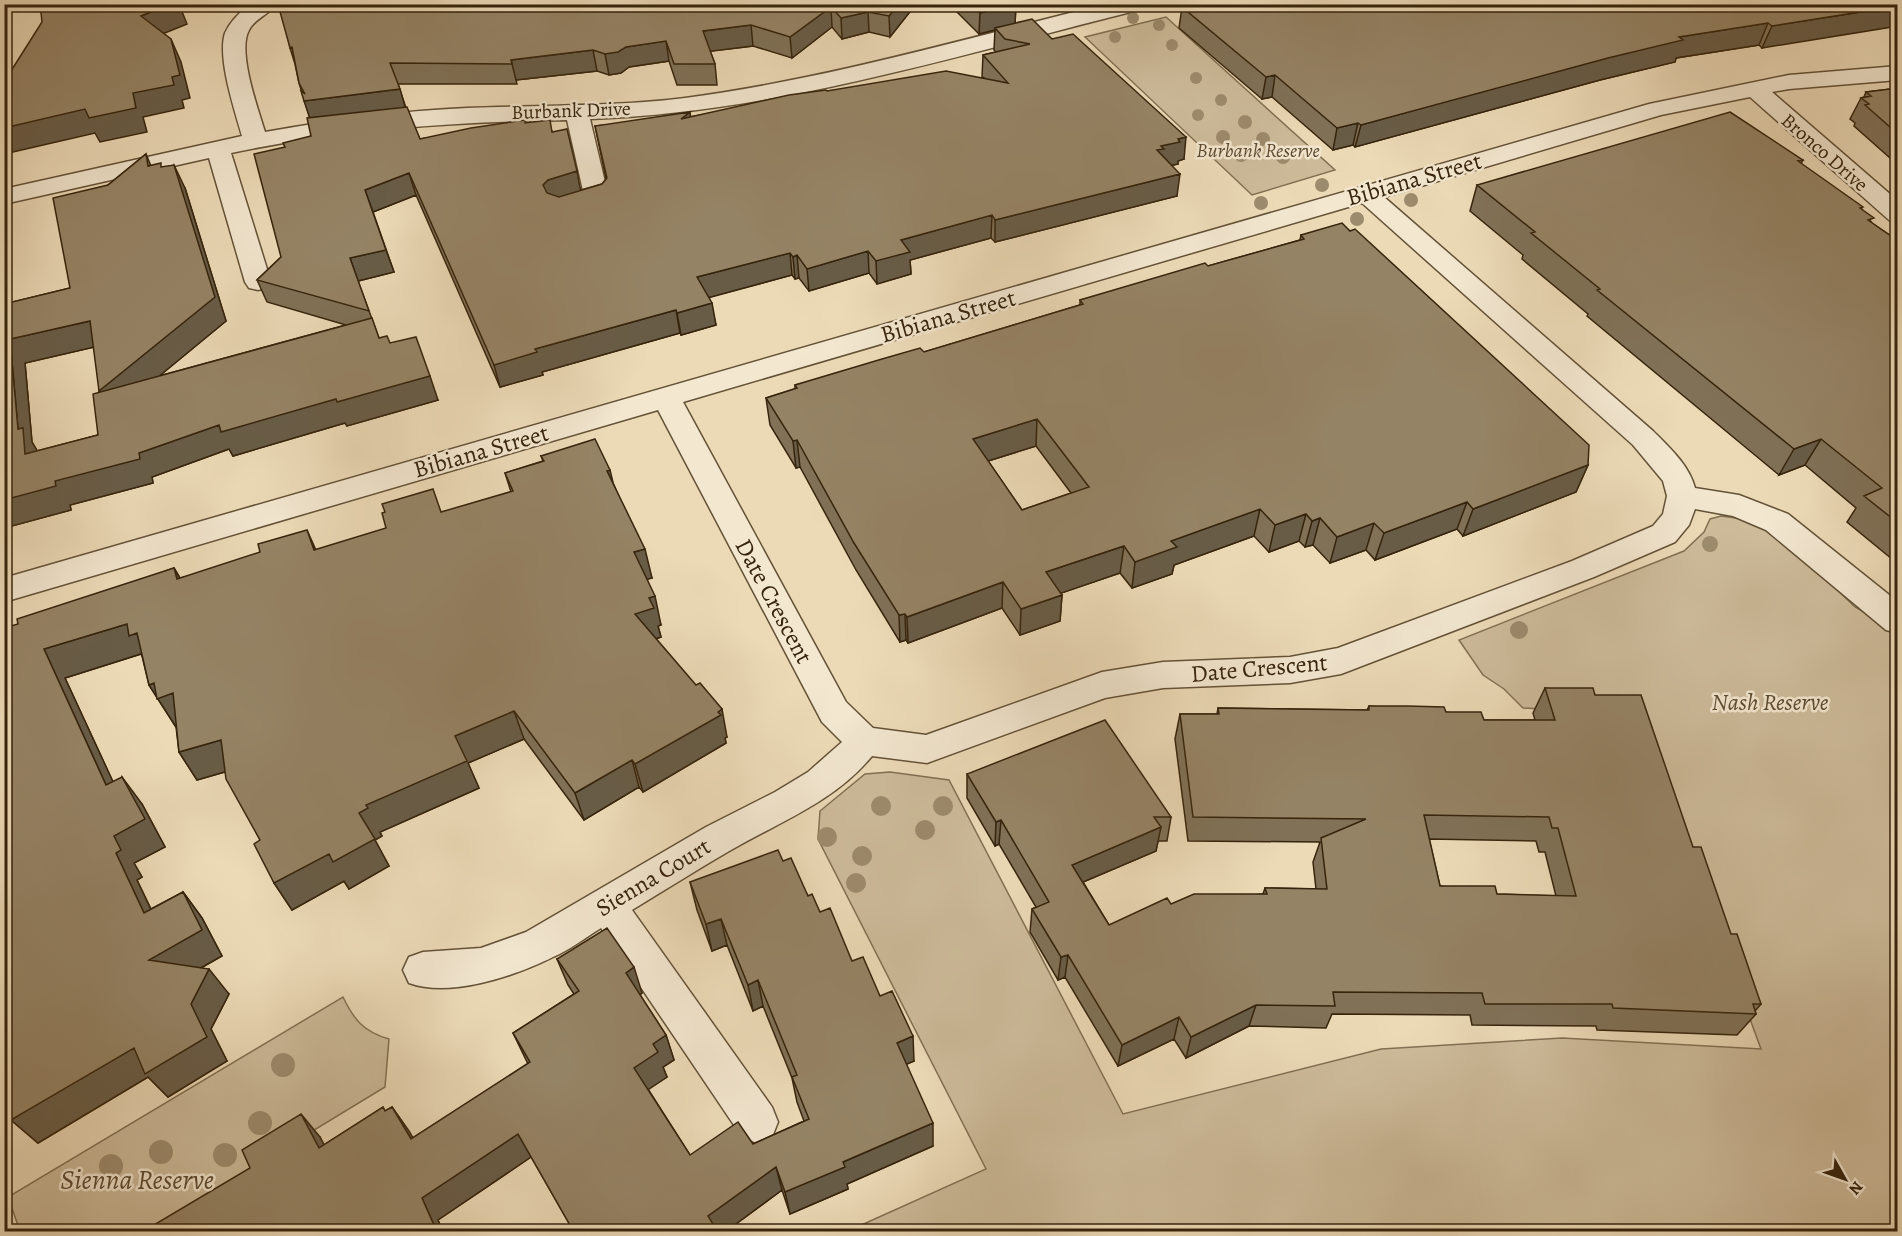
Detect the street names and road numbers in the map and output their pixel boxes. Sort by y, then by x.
street label: Burbank Drive [511,95,631,126]
street label: Bronco Drive [1775,107,1874,198]
street label: Bibiana Street [1343,144,1485,214]
street label: Bibiana Street [877,281,1019,351]
street label: Bibiana Street [410,416,552,486]
street label: Date Crescent [728,533,820,669]
street label: Date Crescent [1189,646,1329,690]
street label: Sienna Court [590,830,717,924]

